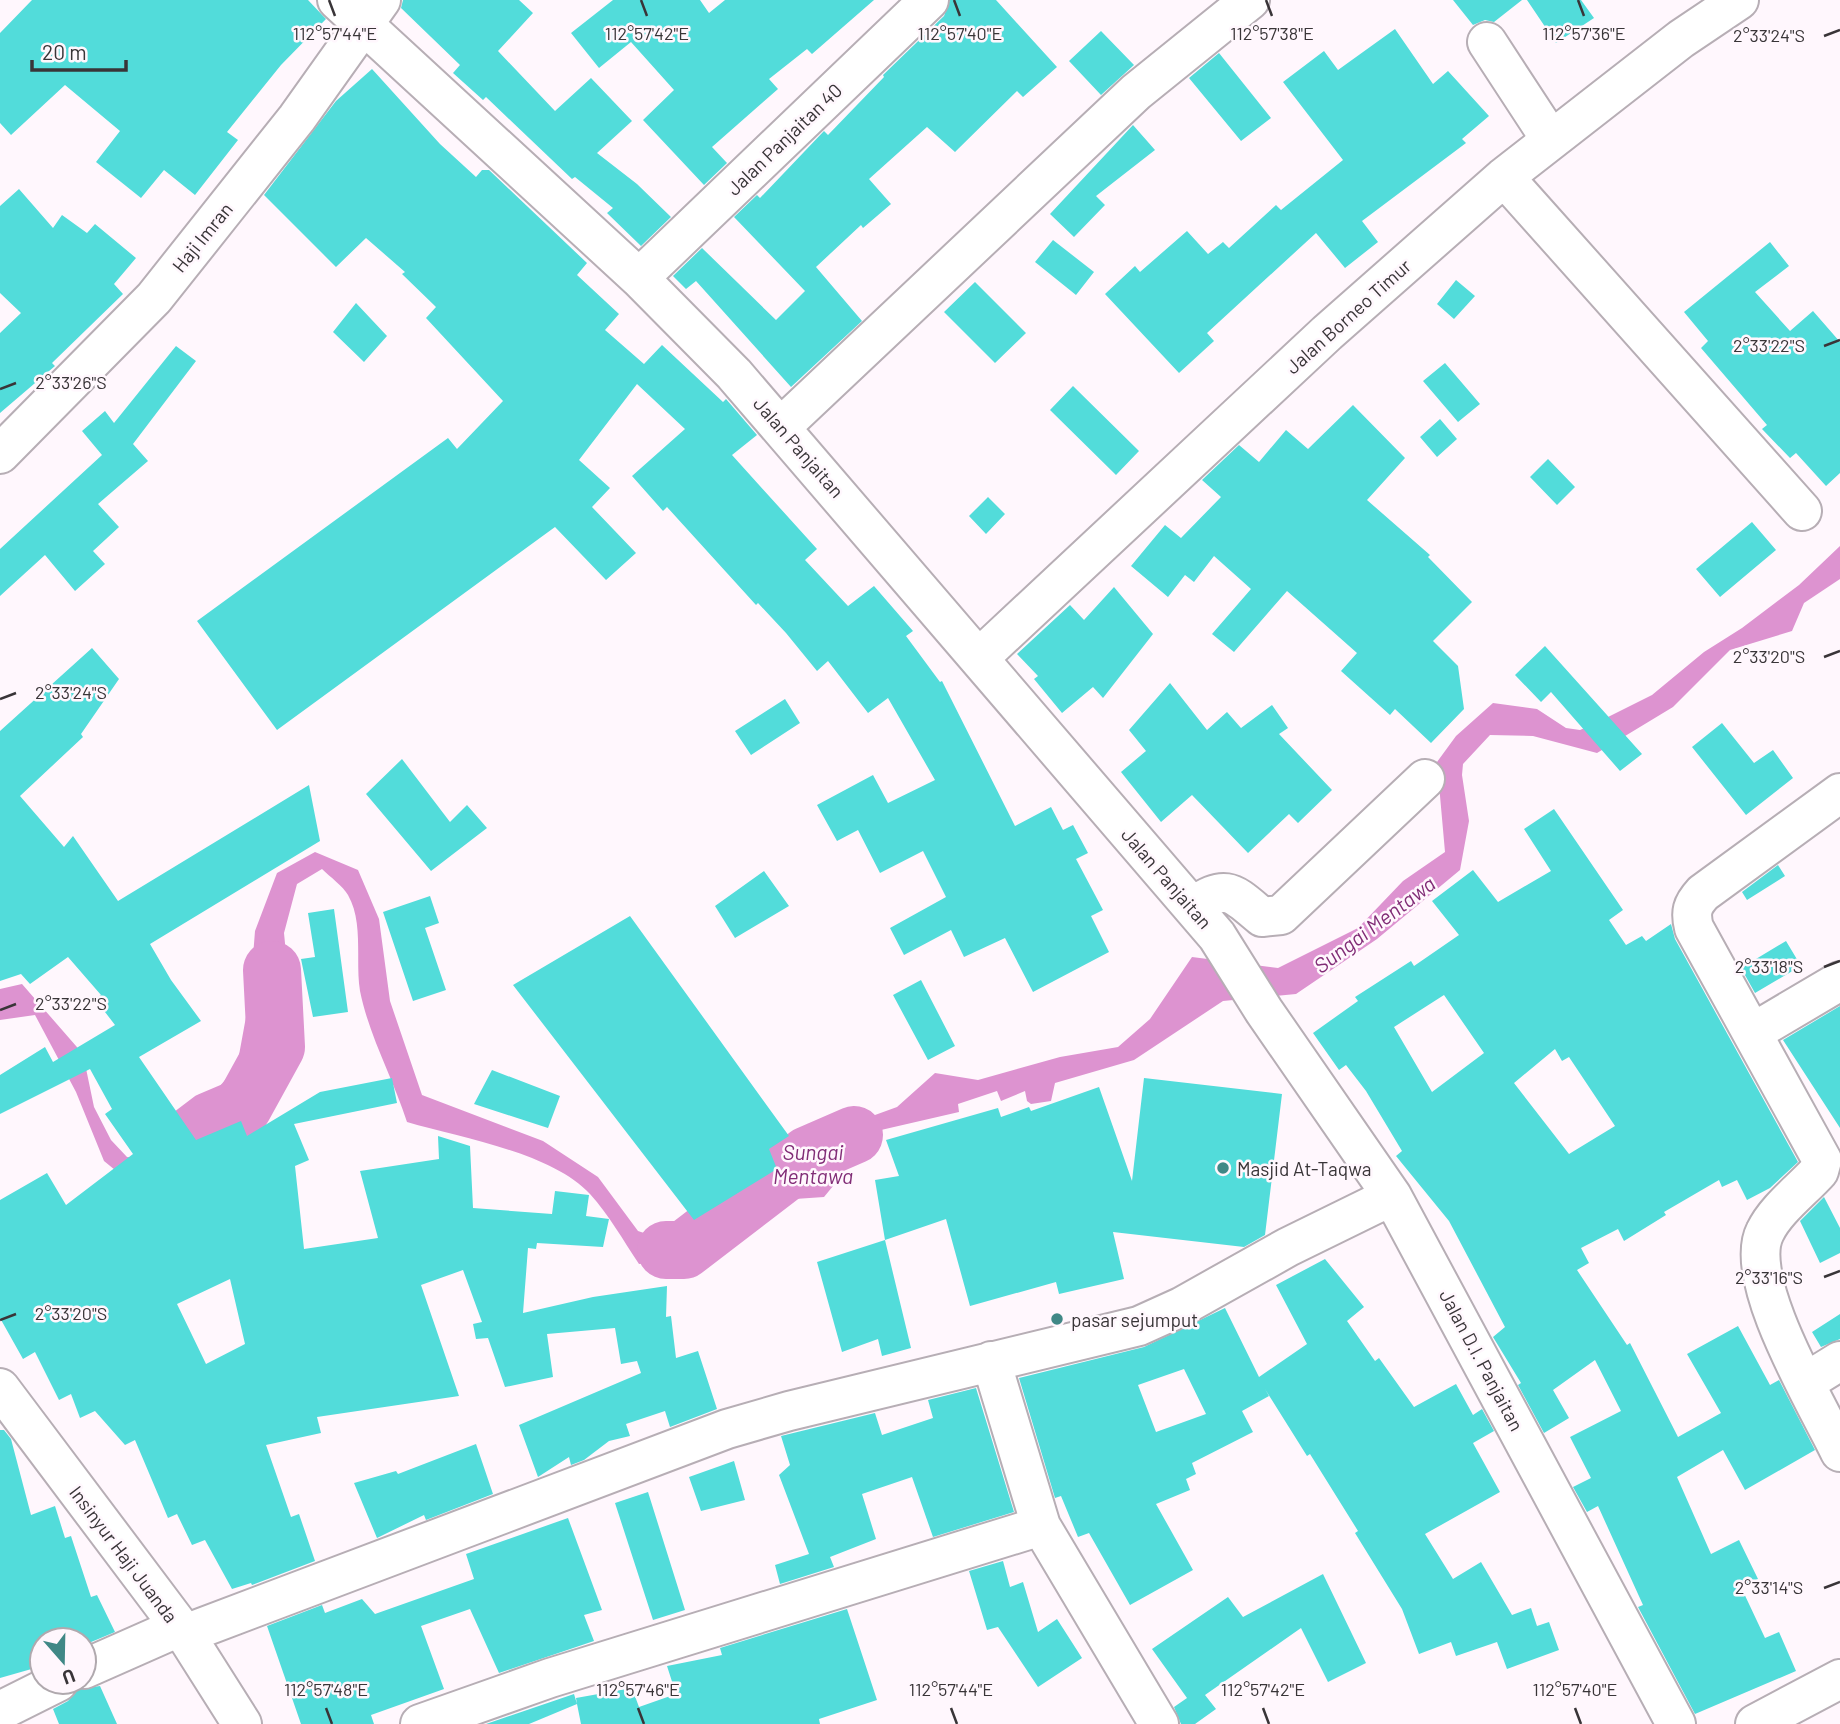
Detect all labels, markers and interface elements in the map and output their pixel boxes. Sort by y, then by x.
text: 112°57'44"E [293,22,377,44]
text: 112°57'42"E [605,22,689,44]
text: 112°57'40"E [918,22,1002,44]
text: 112°57'38"E [1230,22,1314,44]
text: 112°57'36"E [1542,22,1626,44]
text: 2°33'24"S [1733,24,1805,46]
scale bar [32,28,126,72]
text: 20 m [42,39,87,64]
street label: Jalan Panjaitan 40 [722,78,846,200]
street label: Haji Imran [167,198,237,276]
street label: Jalan Borneo Timur [1281,254,1415,378]
text: 2°33'22"S [1733,334,1805,356]
text: 2°33'26"S [35,371,107,393]
street label: Jalan Panjaitan [749,392,849,502]
text: 2°33'20"S [1733,645,1805,667]
text: 2°33'24"S [35,681,107,703]
street label: Jalan Panjaitan [1117,823,1217,933]
water label: Sungai Mentawa [1308,870,1440,978]
text: 2°33'18"S [1735,955,1803,977]
text: 2°33'22"S [35,992,107,1014]
water label: Sungai Mentawa [773,1139,853,1188]
place label: Masjid At-Taqwa [1237,1157,1371,1180]
marker: Masjid At-Taqwa [1215,1160,1231,1176]
text: 2°33'16"S [1735,1266,1803,1288]
street label: Jalan D.I. Panjaitan [1435,1285,1529,1435]
text: 2°33'20"S [35,1302,107,1324]
place label: pasar sejumput [1071,1308,1198,1331]
marker: pasar sejumput [1049,1311,1065,1327]
street label: Insinyur Haji Juanda [65,1481,183,1627]
text: 2°33'14"S [1735,1576,1803,1598]
north arrow [28,1626,98,1696]
text: U [59,1665,79,1690]
text: 112°57'48"E [284,1678,368,1700]
text: 112°57'46"E [596,1678,680,1700]
text: 112°57'44"E [909,1678,993,1700]
text: 112°57'42"E [1221,1678,1305,1700]
text: 112°57'40"E [1533,1678,1617,1700]

